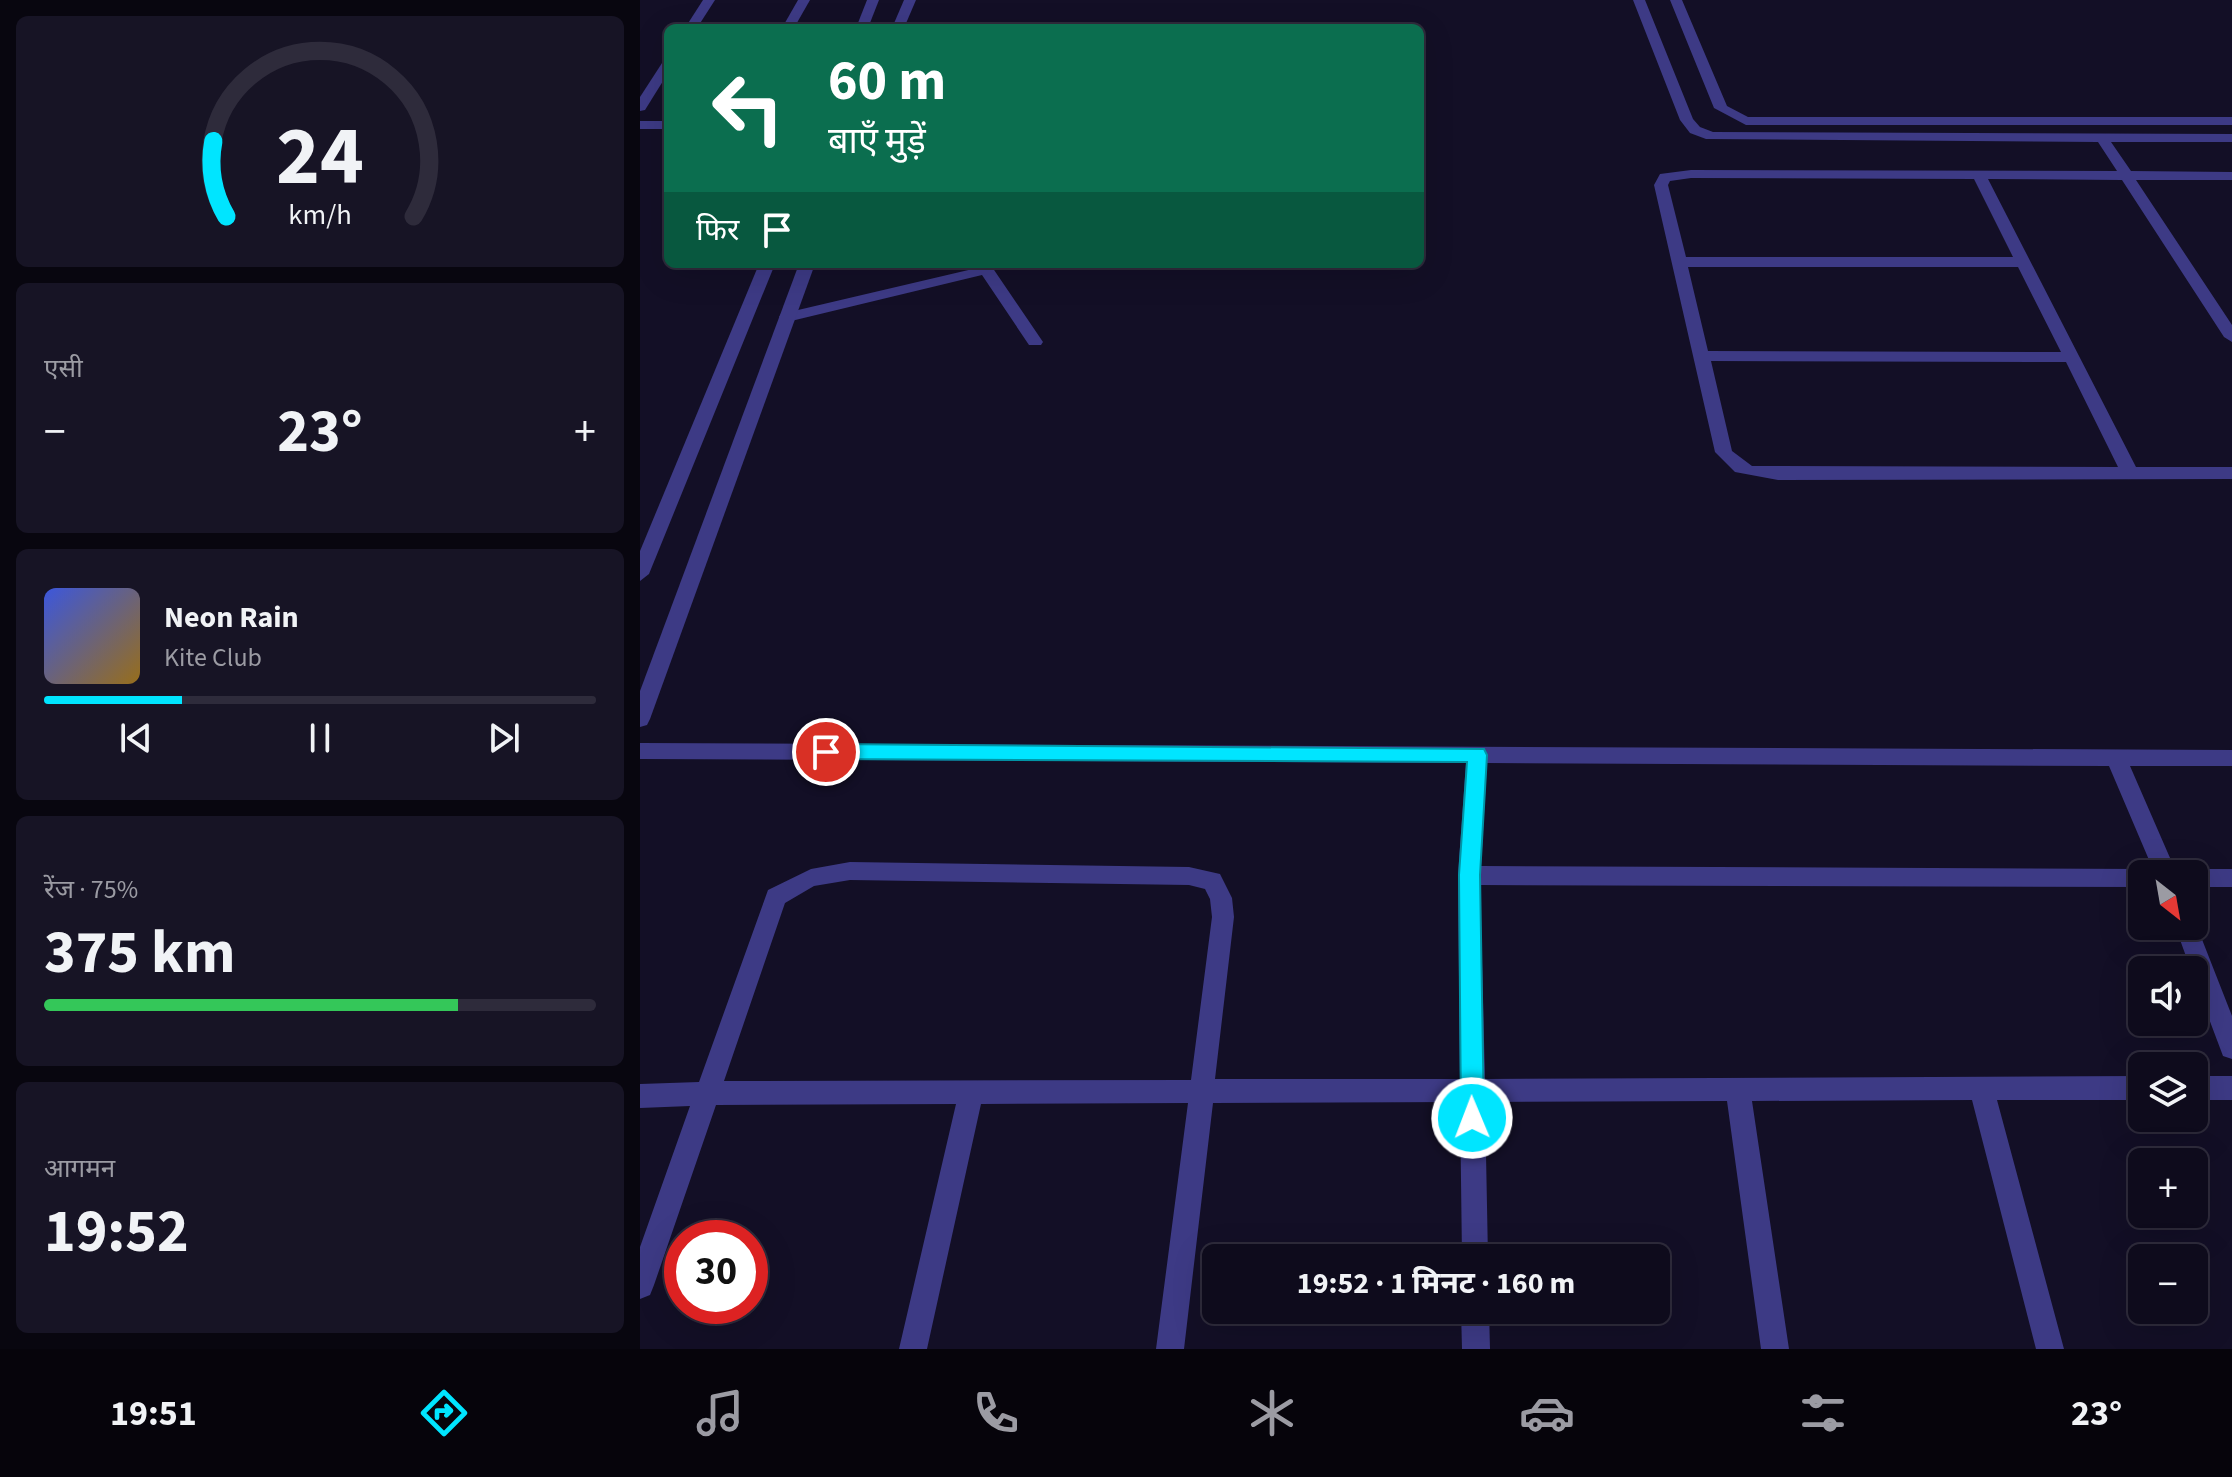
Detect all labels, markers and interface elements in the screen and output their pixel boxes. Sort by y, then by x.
text: 60 m [828,42,946,121]
icon: left [696,56,800,160]
text: 24 [276,98,364,216]
text: बाएँ मुड़ें [828,116,926,167]
text: km/h [288,195,352,235]
icon: arrive [755,208,799,252]
text: फिर [696,209,739,252]
text: एसी [44,350,83,387]
text: 23° [277,390,363,475]
text: − [44,401,66,464]
text: + [574,401,596,464]
text: Neon Rain [164,596,299,639]
text: Kite Club [164,639,262,676]
icon: previous [114,716,158,760]
icon: pause [298,716,342,760]
icon: next [482,716,526,760]
pin [792,718,860,786]
icon: arrive [804,730,848,774]
north arrow [2128,860,2208,940]
map controls [2128,860,2208,1324]
text: रेंज · 75% [44,871,138,908]
text: 375 km [44,911,235,996]
button: sound [2128,956,2208,1036]
button: layers [2128,1052,2208,1132]
position arrow [1430,1076,1514,1160]
button: + [2128,1148,2208,1228]
text: आगमन [44,1150,115,1187]
text: 19:52 [44,1190,189,1275]
speed limit sign: 30 [664,1220,768,1324]
button: − [2128,1244,2208,1324]
text: 19:52 · 1 मिनट · 160 m [1297,1262,1575,1305]
icon: directions [416,1385,472,1441]
icon: music [692,1385,748,1441]
icon: phone [968,1385,1024,1441]
icon: climate [1244,1385,1300,1441]
icon: car [1519,1385,1575,1441]
icon: filters [1795,1385,1851,1441]
text: 19:51 [110,1388,197,1439]
text: 23° [2071,1388,2122,1439]

